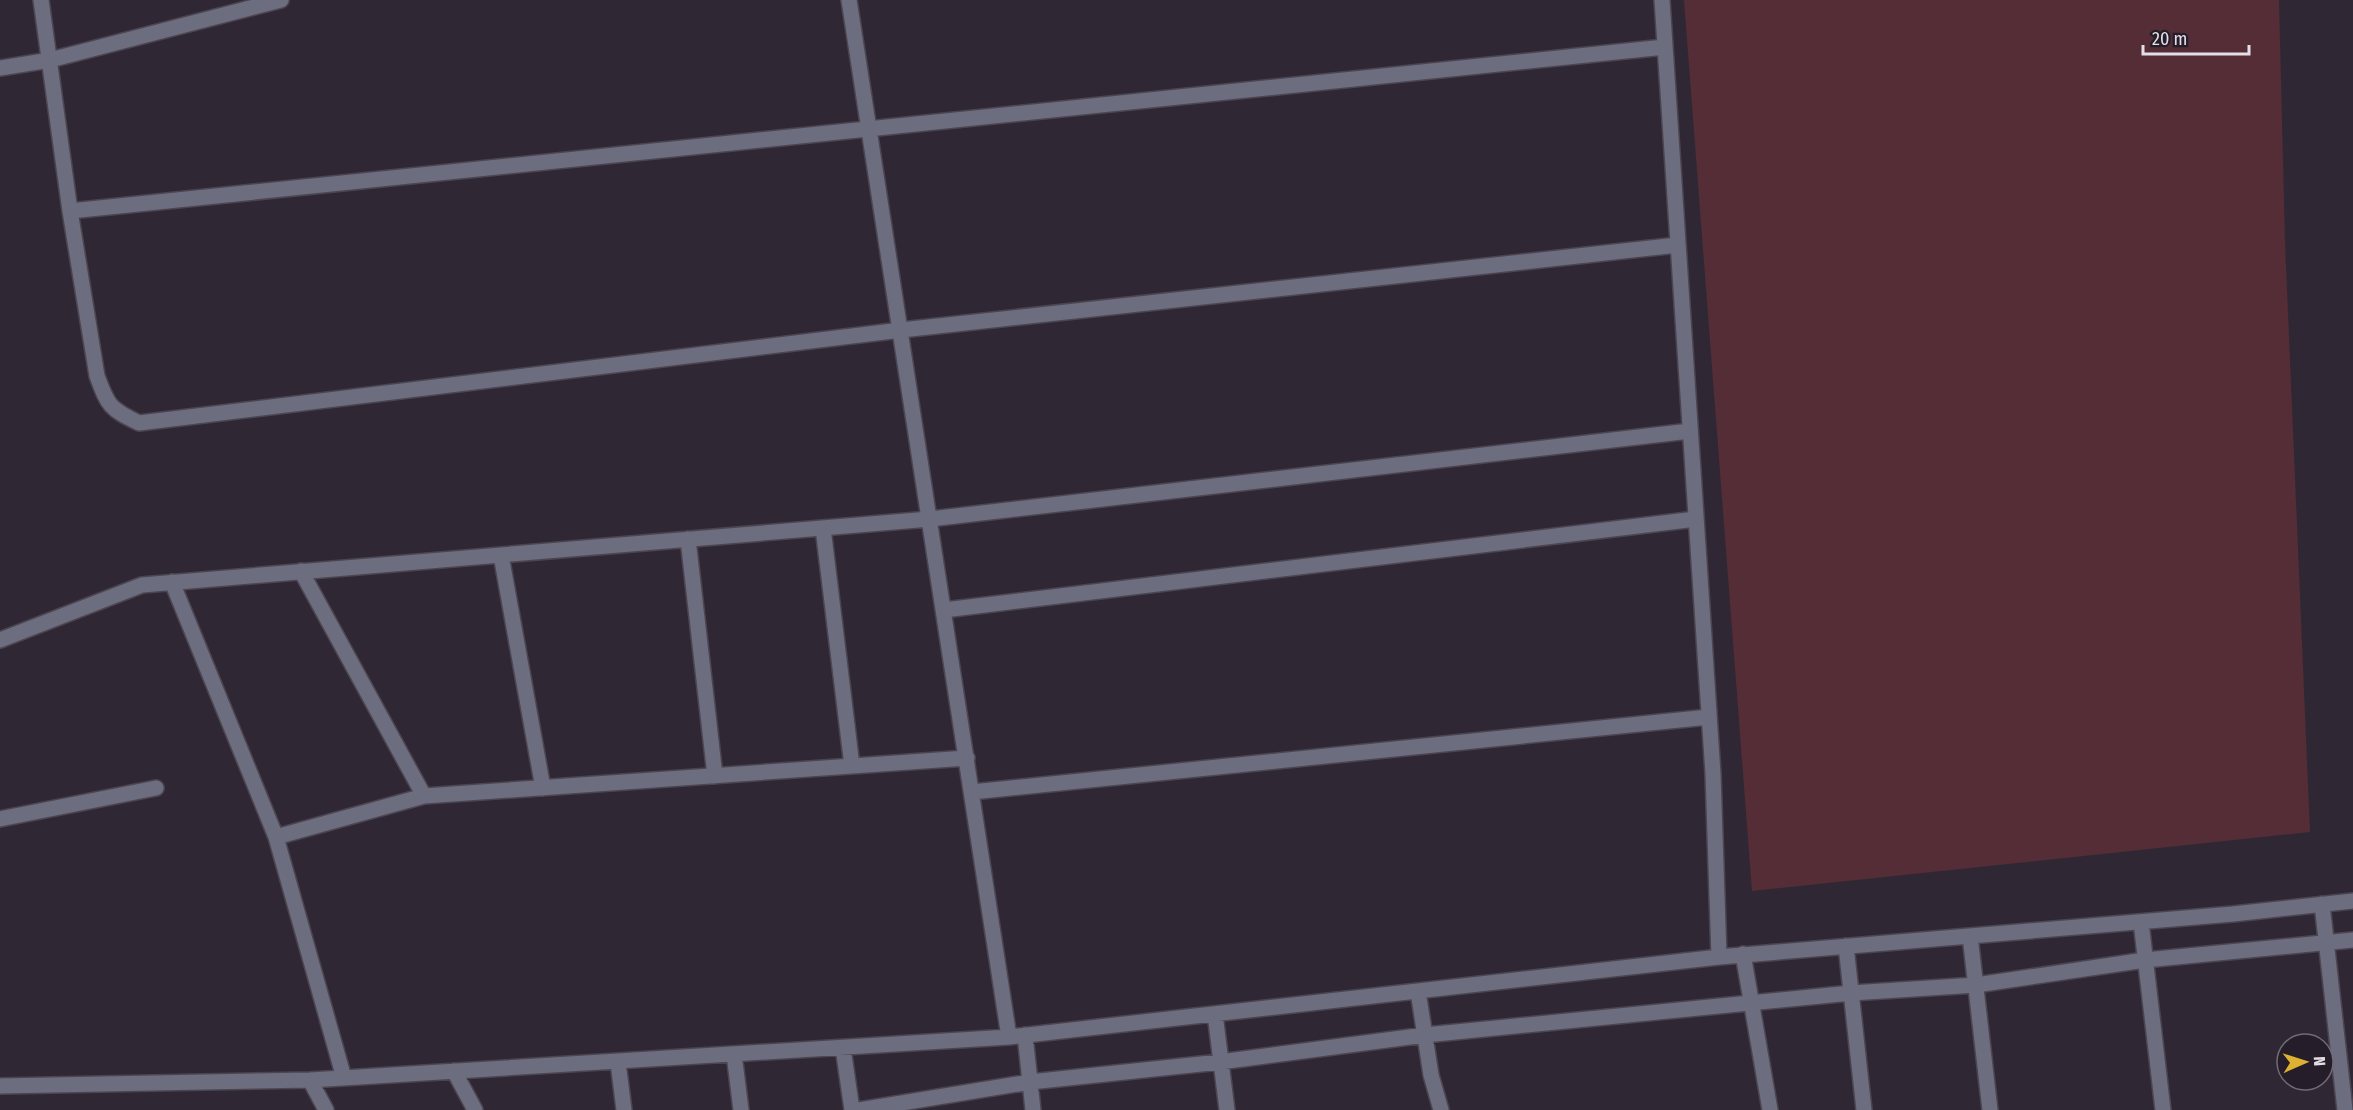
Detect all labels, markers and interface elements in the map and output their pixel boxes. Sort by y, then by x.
scale bar [2143,18,2250,56]
text: 20 m [2152,28,2187,50]
north arrow [2275,1032,2335,1092]
text: N [2310,1056,2329,1067]

